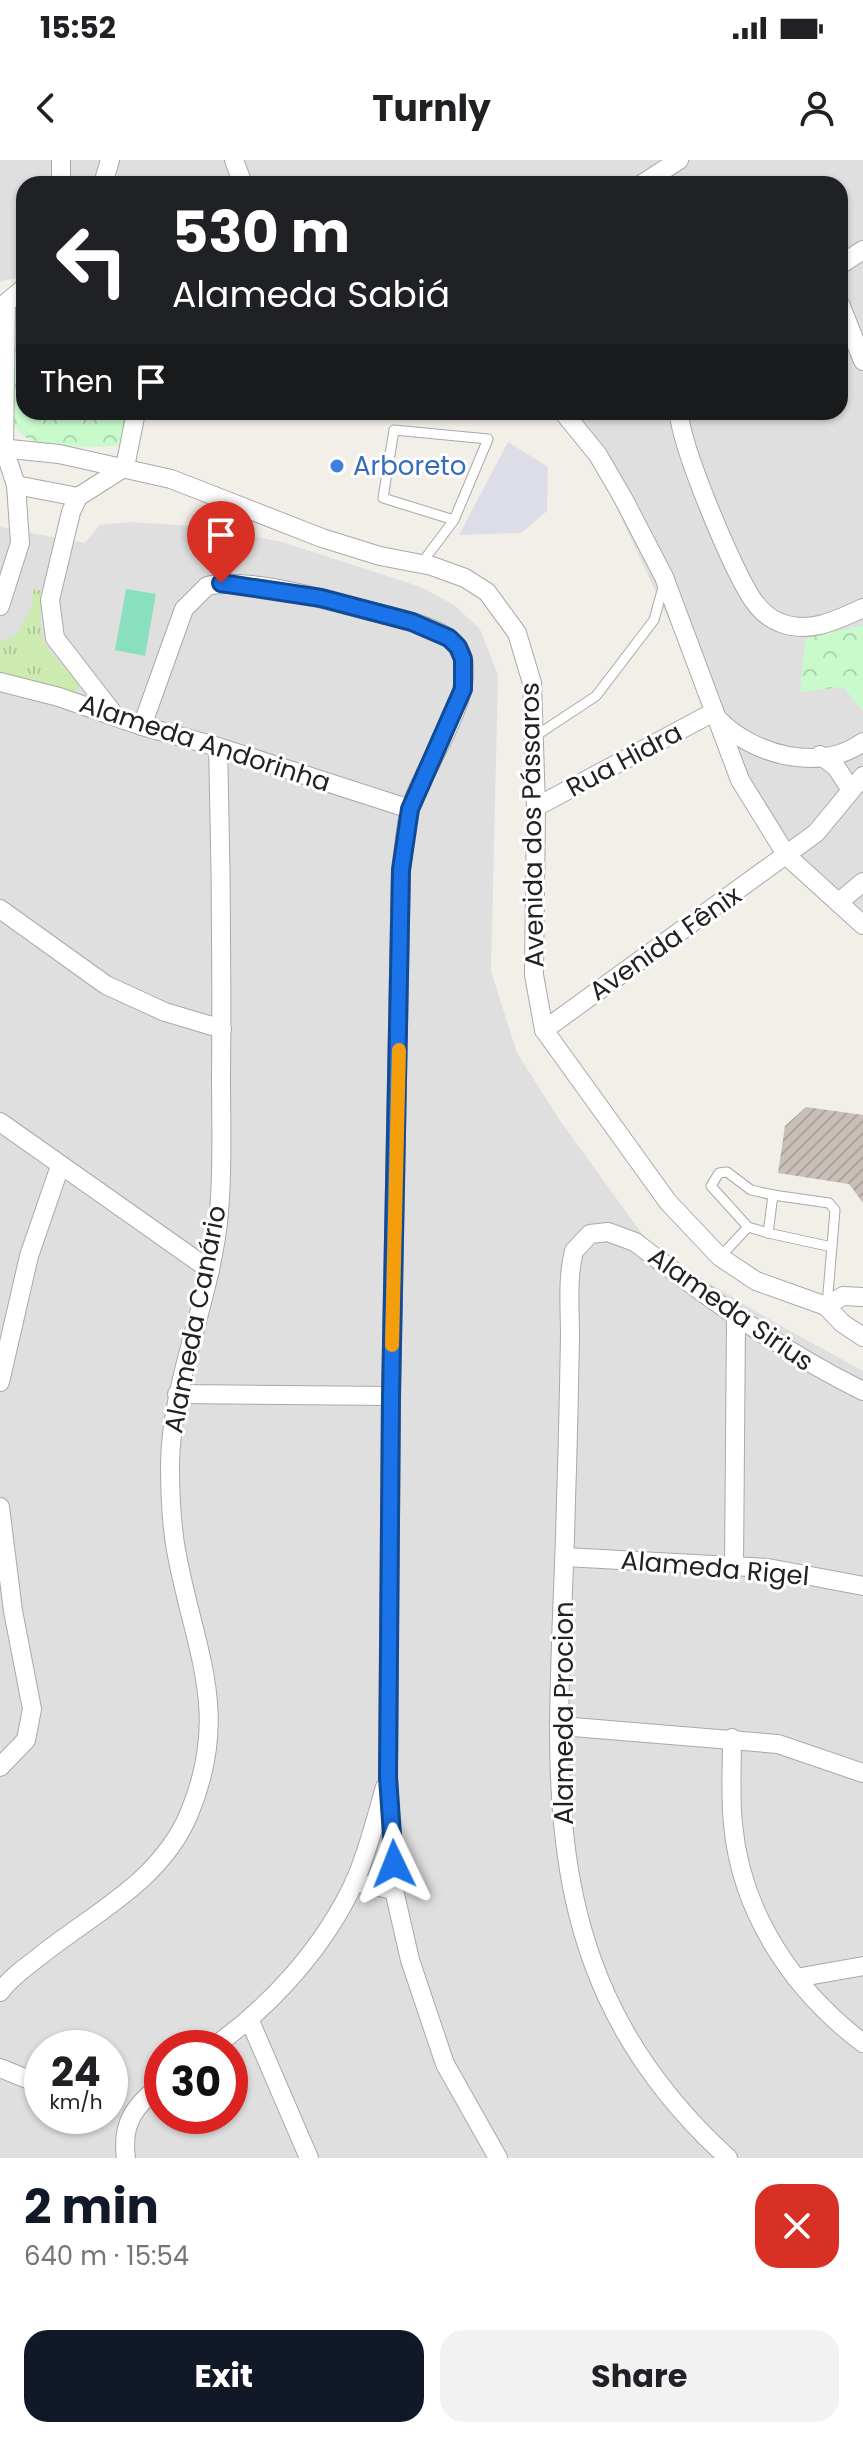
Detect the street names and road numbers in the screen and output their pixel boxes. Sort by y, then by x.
street label: Avenida dos Pássaros [512,682,552,968]
street label: Alameda Andorinha [75,685,335,801]
street label: Rua Hidra [560,714,688,806]
street label: Avenida Fênix [582,877,749,1009]
street label: Alameda Canário [155,1202,235,1436]
street label: Alameda Sirius [641,1238,821,1380]
street label: Alameda Rigel [619,1542,811,1594]
street label: Alameda Procion [546,1601,582,1825]

